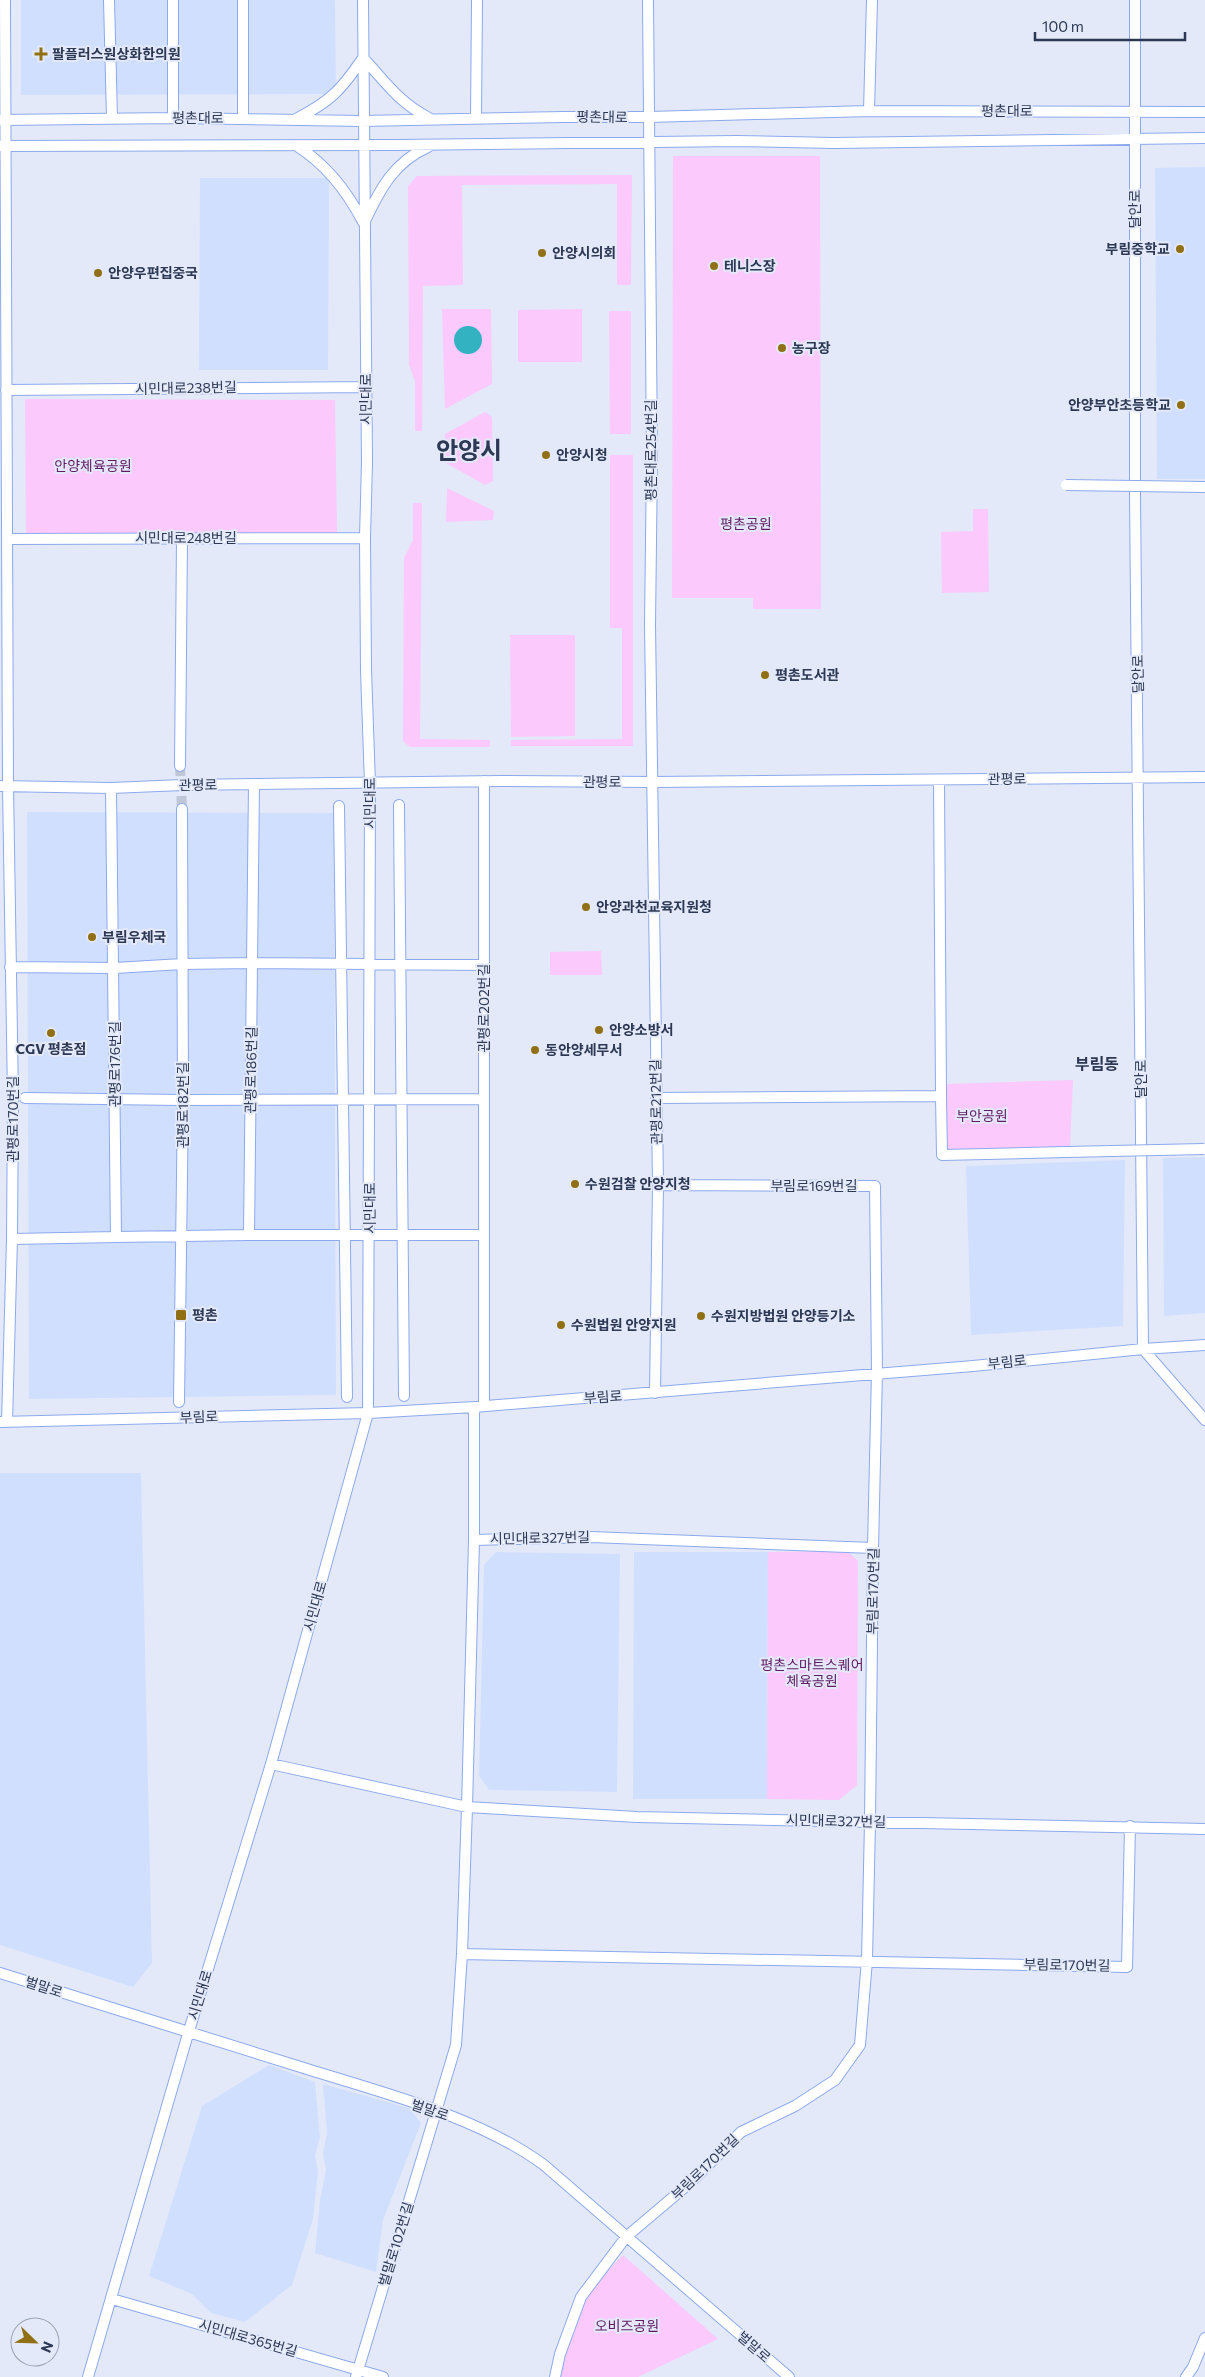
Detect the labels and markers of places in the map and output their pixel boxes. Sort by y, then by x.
place label: 팔플러스원상화한의원 [52,45,181,62]
marker: 팔플러스원상화한의원 [34,47,48,61]
place label: 부림중학교 [1106,240,1170,257]
marker: 부림중학교 [1174,243,1186,255]
place label: 안양시의회 [552,244,616,261]
marker: 안양시의회 [536,247,548,259]
place label: 테니스장 [724,257,776,274]
marker: 테니스장 [708,260,720,272]
place label: 안양우편집중국 [108,264,198,281]
marker: 안양우편집중국 [92,267,104,279]
place label: 농구장 [792,339,831,356]
marker: 농구장 [776,342,788,354]
place label: 안양부안초등학교 [1068,396,1171,413]
marker: 안양부안초등학교 [1175,399,1187,411]
place label: 안양시청 [556,446,608,463]
marker: 안양시청 [540,449,552,461]
place label: 평촌도서관 [775,666,840,683]
marker: 평촌도서관 [759,669,771,681]
place label: 안양과천교육지원청 [596,898,712,915]
marker: 안양과천교육지원청 [580,901,592,913]
place label: 부림우체국 [102,928,167,945]
marker: 부림우체국 [86,931,98,943]
place label: 안양소방서 [609,1021,673,1038]
marker: 안양소방서 [593,1024,605,1036]
marker: CGV 평촌점 [45,1027,57,1039]
place label: CGV 평촌점 [16,1040,86,1057]
place label: 동안양세무서 [545,1041,622,1058]
marker: 동안양세무서 [529,1044,541,1056]
place label: 수원검찰 안양지청 [585,1175,691,1192]
marker: 수원검찰 안양지청 [569,1178,581,1190]
place label: 평촌 [192,1306,218,1323]
place label: 수원지방법원 안양등기소 [711,1307,855,1324]
marker: 평촌 [174,1308,188,1322]
marker: 수원지방법원 안양등기소 [695,1310,707,1322]
place label: 수원법원 안양지원 [571,1316,677,1333]
marker: 수원법원 안양지원 [555,1319,567,1331]

